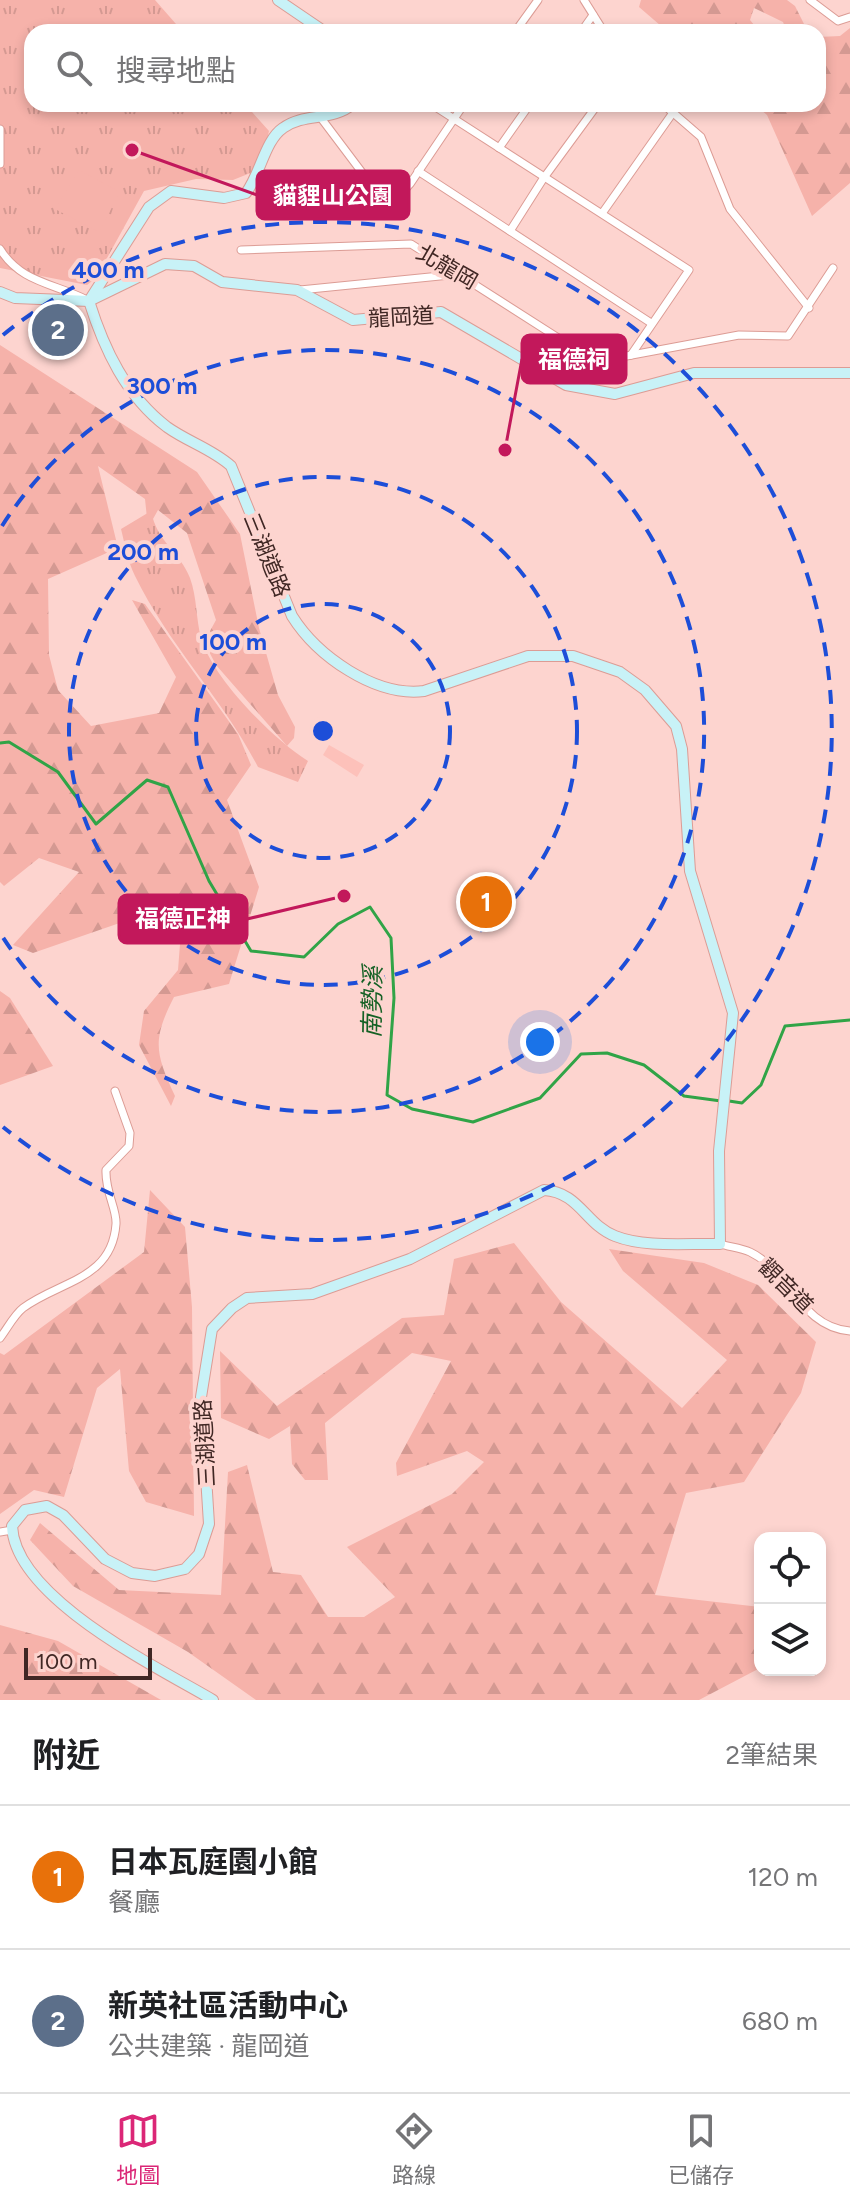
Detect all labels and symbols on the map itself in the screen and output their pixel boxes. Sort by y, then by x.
callout: 貓貍山公園 [257,171,409,219]
text: 貓貍山公園 [273,181,393,210]
street label: 北龍岡 [412,239,482,295]
text: 400 m [72,255,144,284]
pin: 2 [32,300,84,360]
street label: 龍岡道 [367,302,435,332]
callout: 福德祠 [522,335,626,383]
text: 福德祠 [538,345,610,374]
text: 300 m [126,371,198,400]
street label: 三湖道路 [238,509,296,601]
text: 200 m [107,537,179,566]
text: 100 m [199,627,267,656]
centre of rings [309,717,337,745]
pin: 1 [460,872,512,932]
callout: 福德正神 [119,895,247,943]
text: 福德正神 [135,904,231,933]
water label: 南勢溪 [357,963,387,1038]
your location [520,1022,560,1062]
street label: 觀音道 [753,1253,819,1319]
street label: 三湖道路 [189,1398,221,1488]
scale bar [24,1644,152,1680]

